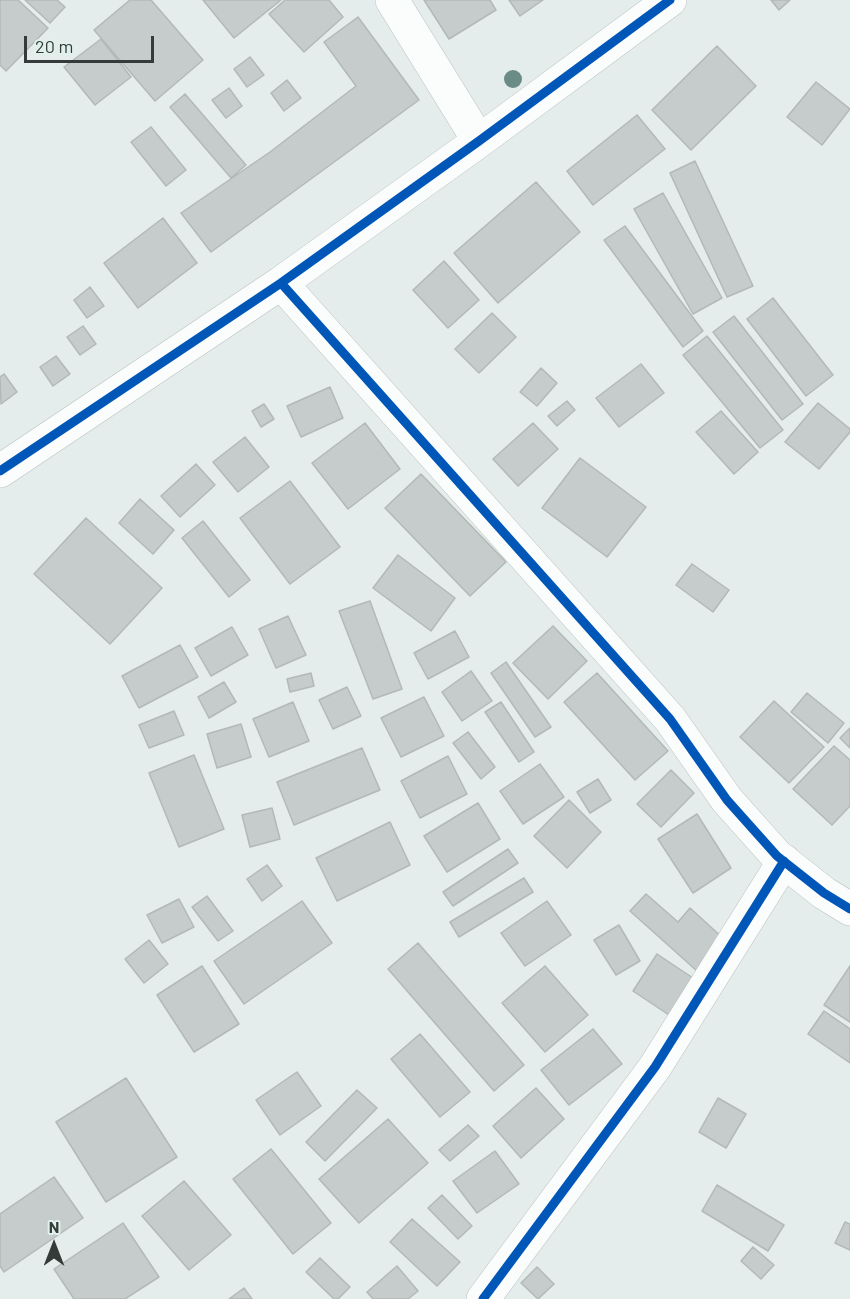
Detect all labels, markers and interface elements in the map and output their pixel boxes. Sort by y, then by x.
scale bar [27,24,158,62]
text: 20 m [35,35,73,57]
north arrow [24,1215,84,1275]
text: N [49,1217,59,1236]

